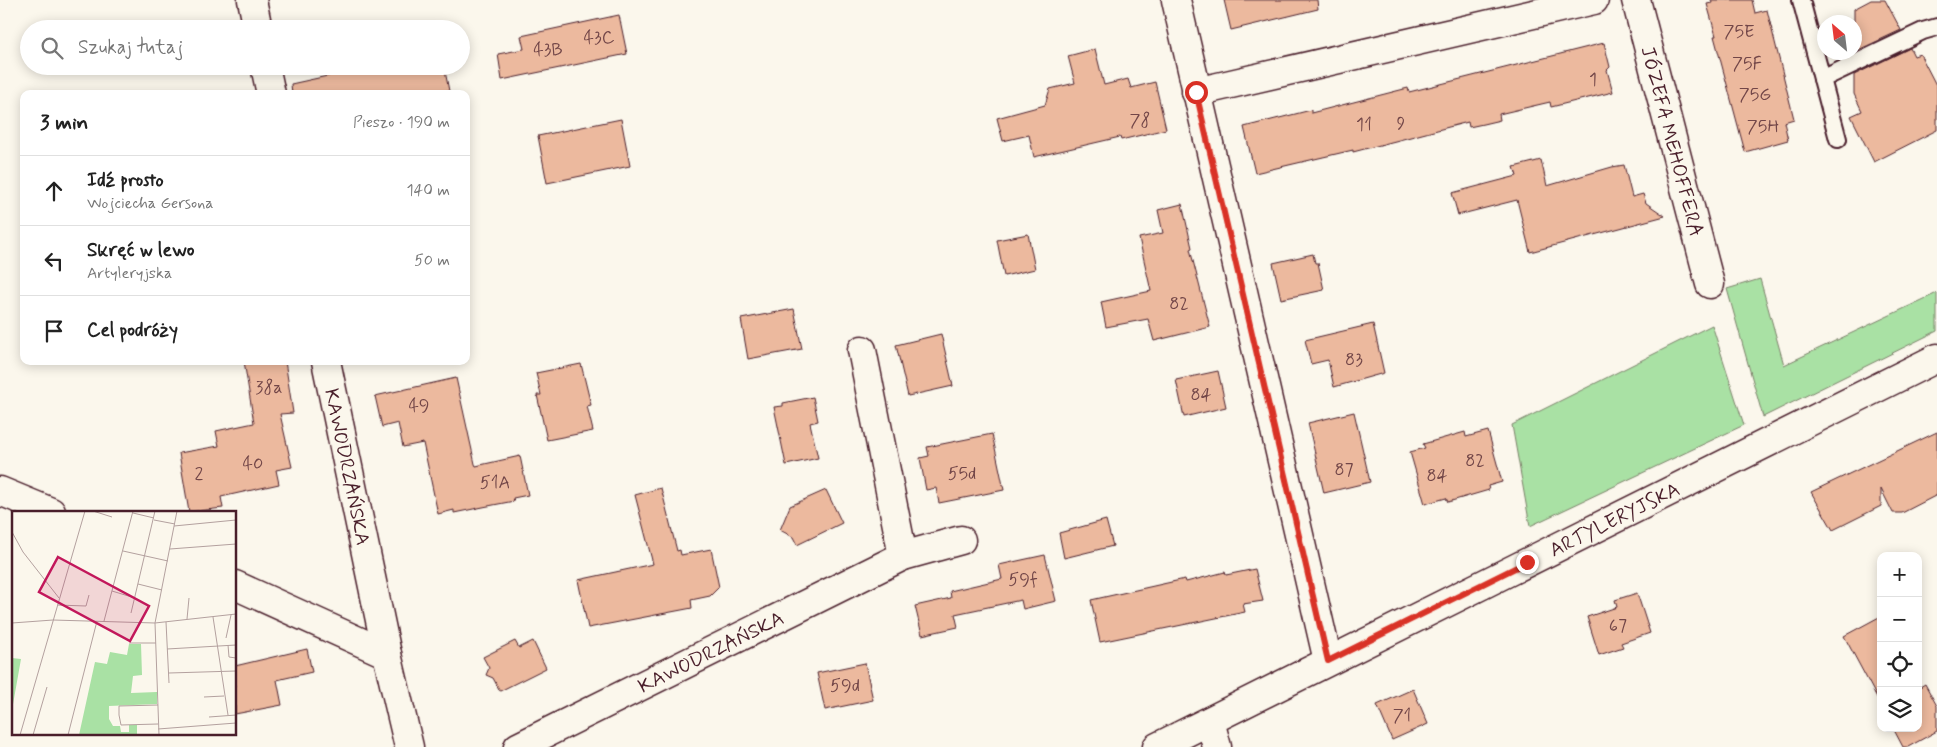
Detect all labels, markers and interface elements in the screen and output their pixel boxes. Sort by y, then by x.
north arrow [1817,15,1862,60]
search box [20,20,470,75]
house number: 75E [1723,20,1755,44]
house number: 43C [584,26,615,50]
icon: search [38,34,66,62]
text: Szukaj tutaj [78,35,183,60]
house number: 43B [533,38,563,62]
street label: JÓZEFA MEHOFFERA [1634,43,1709,240]
house number: 75F [1732,52,1762,76]
house number: 1 [1589,68,1597,92]
route start [1185,81,1208,104]
house number: 75G [1739,83,1771,107]
text: 3 min [40,109,88,137]
house number: 78 [1130,109,1150,133]
text: Pieszo · 190 m [353,112,450,133]
house number: 9 [1397,112,1406,136]
house number: 11 [1356,113,1372,137]
house number: 75H [1747,115,1779,139]
text: Idź prosto [87,168,164,193]
icon: ahead [40,177,68,205]
text: 140 m [406,180,450,201]
text: Wojciecha Gersona [87,193,214,214]
text: Skręć w lewo [87,238,195,263]
icon: left [40,247,68,275]
text: 50 m [414,250,450,271]
text: Artyleryjska [87,263,172,284]
house number: 82 [1169,292,1189,316]
icon: arrive [40,317,68,345]
text: Cel podróży [87,318,178,343]
house number: 83 [1345,348,1363,372]
house number: 38a [255,376,283,400]
house number: 84 [1190,383,1212,407]
street label: KAWODRZAŃSKA [317,386,376,548]
house number: 49 [408,394,430,418]
house number: 82 [1465,449,1485,473]
house number: 40 [243,452,263,476]
house number: 87 [1334,458,1354,482]
house number: 2 [195,462,204,486]
house number: 55d [948,462,976,486]
house number: 84 [1426,464,1448,488]
house number: 51A [480,471,510,495]
street label: ARTYLERYJSKA [1545,476,1685,564]
inset map [12,511,236,734]
route end [1516,551,1539,574]
map controls [1877,552,1922,732]
button: + [1877,552,1922,597]
house number: 59f [1008,568,1038,592]
button: − [1877,597,1922,642]
street label: KAWODRZAŃSKA [634,605,789,700]
house number: 67 [1609,614,1627,638]
button: locate [1877,642,1922,687]
house number: 59d [830,674,860,698]
button: layers [1877,687,1922,732]
house number: 71 [1393,704,1411,728]

